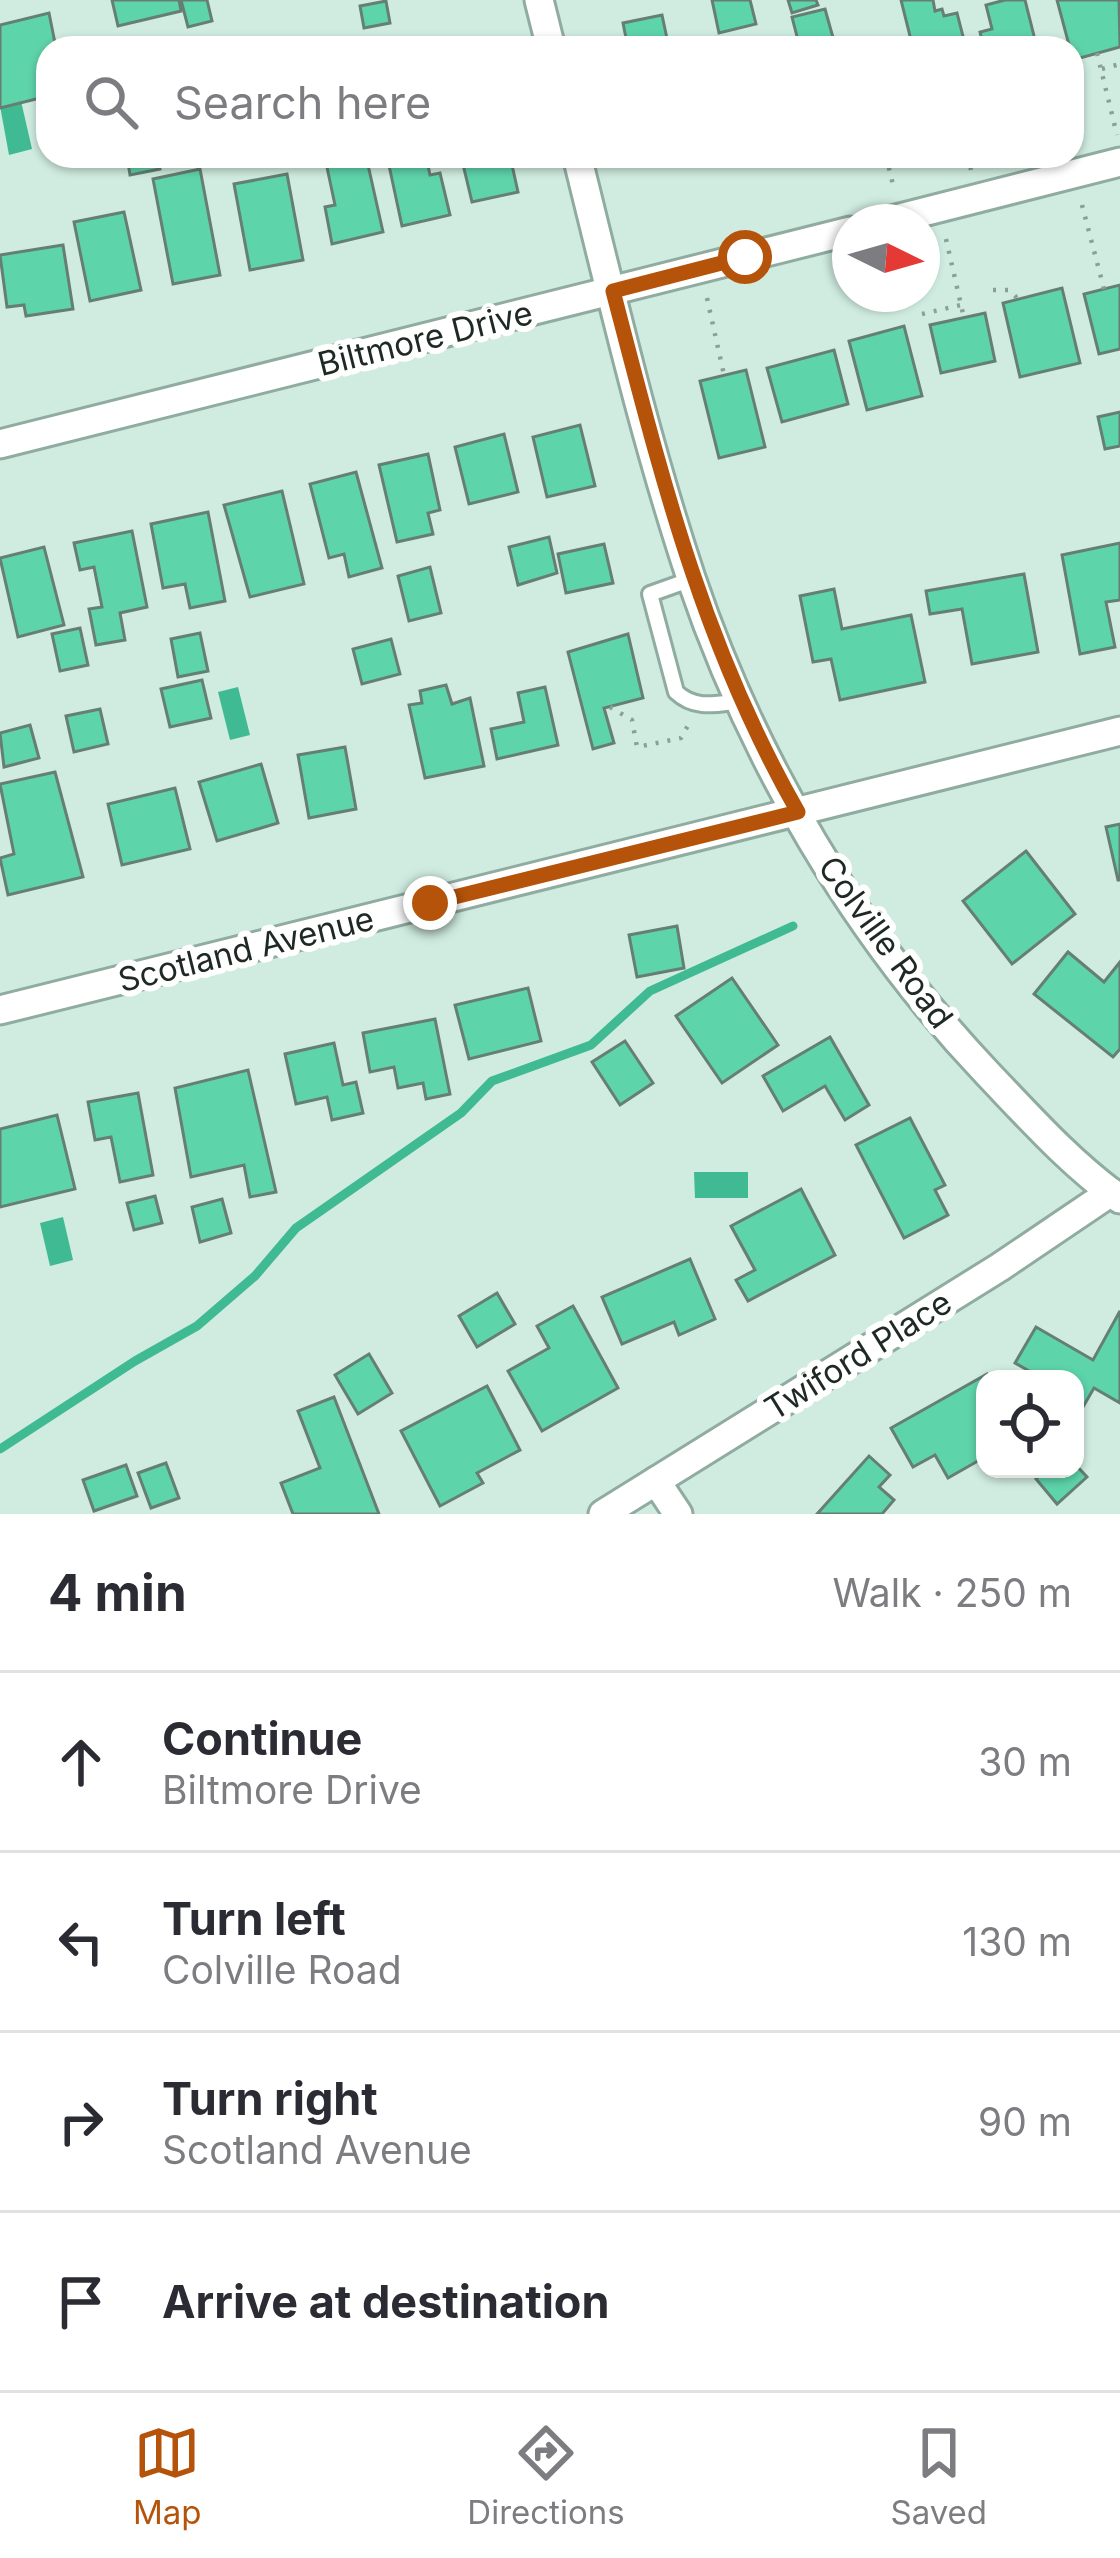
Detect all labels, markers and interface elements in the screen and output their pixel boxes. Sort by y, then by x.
search box [36,36,1084,168]
icon: search [78,69,144,135]
text: Search here [174,75,431,130]
north arrow [832,204,940,312]
route start [718,230,772,284]
street label: Biltmore Drive [314,292,536,384]
street label: Colville Road [810,848,962,1036]
route end [403,876,457,930]
street label: Scotland Avenue [114,898,378,1000]
street label: Twiford Place [757,1282,959,1428]
map controls [976,1370,1084,1478]
button: locate [976,1370,1084,1478]
text: 4 min [48,1562,187,1623]
text: Walk · 250 m [832,1569,1072,1616]
text: Continue [162,1711,362,1766]
icon: ahead [48,1729,114,1795]
text: 30 m [978,1738,1072,1785]
text: Biltmore Drive [162,1766,422,1813]
text: Turn left [162,1891,346,1946]
icon: left [48,1909,114,1975]
text: 130 m [962,1918,1072,1965]
text: Colville Road [162,1946,402,1993]
text: Turn right [162,2071,378,2126]
icon: right [48,2089,114,2155]
text: 90 m [978,2098,1072,2145]
text: Scotland Avenue [162,2126,472,2173]
icon: arrive [48,2269,114,2335]
text: Arrive at destination [162,2274,609,2329]
tab: Map [133,2420,201,2532]
tab: Directions [467,2420,625,2532]
tab: Saved [890,2420,987,2532]

